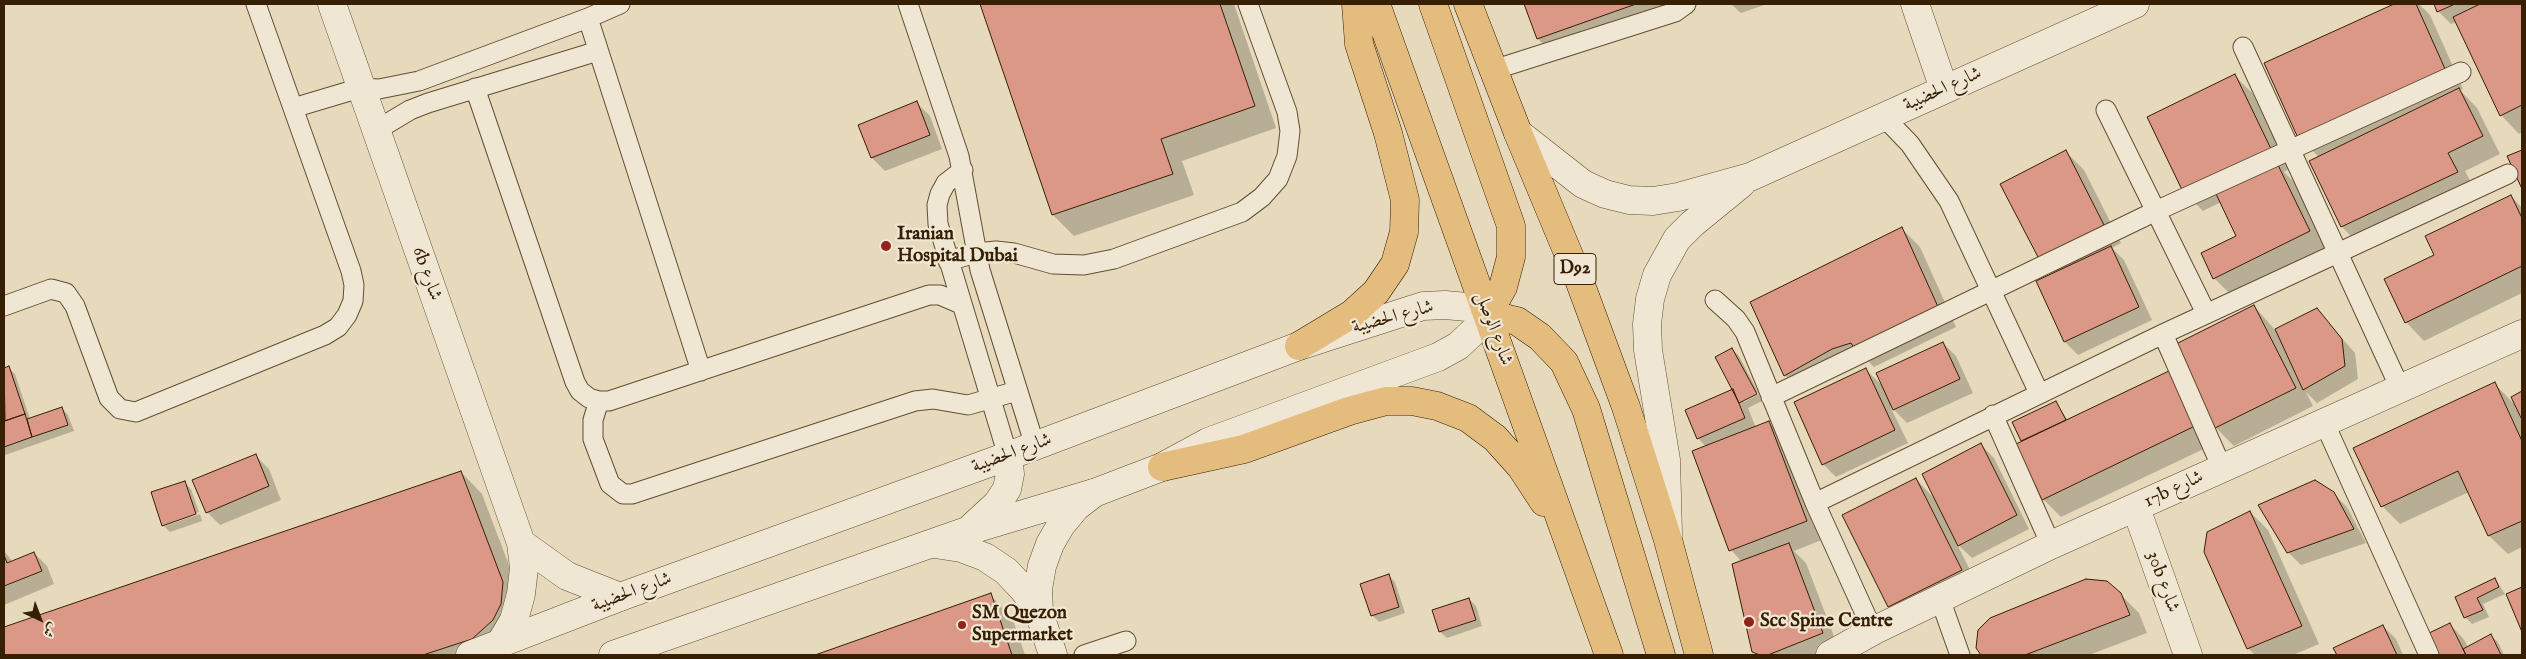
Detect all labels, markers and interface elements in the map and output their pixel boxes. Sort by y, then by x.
street label: شارع الحضيبة [1900,63,1986,117]
place label: Iranian Hospital Dubai [897,224,1018,268]
marker: Iranian Hospital Dubai [879,239,893,253]
street label: 6b شارع [406,244,446,304]
road number: D92 [1554,253,1596,284]
street label: شارع الوصل [1469,289,1517,369]
street label: شارع الحضيبة [1350,296,1436,340]
street label: شارع الحضيبة [969,429,1055,479]
street label: 17b شارع [2141,466,2207,514]
street label: 30b شارع [2140,548,2184,616]
street label: شارع الحضيبة [589,568,675,618]
north arrow [15,594,65,644]
place label: SM Quezon Supermarket [972,603,1073,647]
place label: Scc Spine Centre [1760,611,1893,633]
marker: Scc Spine Centre [1742,615,1756,629]
text: ش [39,619,61,641]
marker: SM Quezon Supermarket [956,619,968,631]

